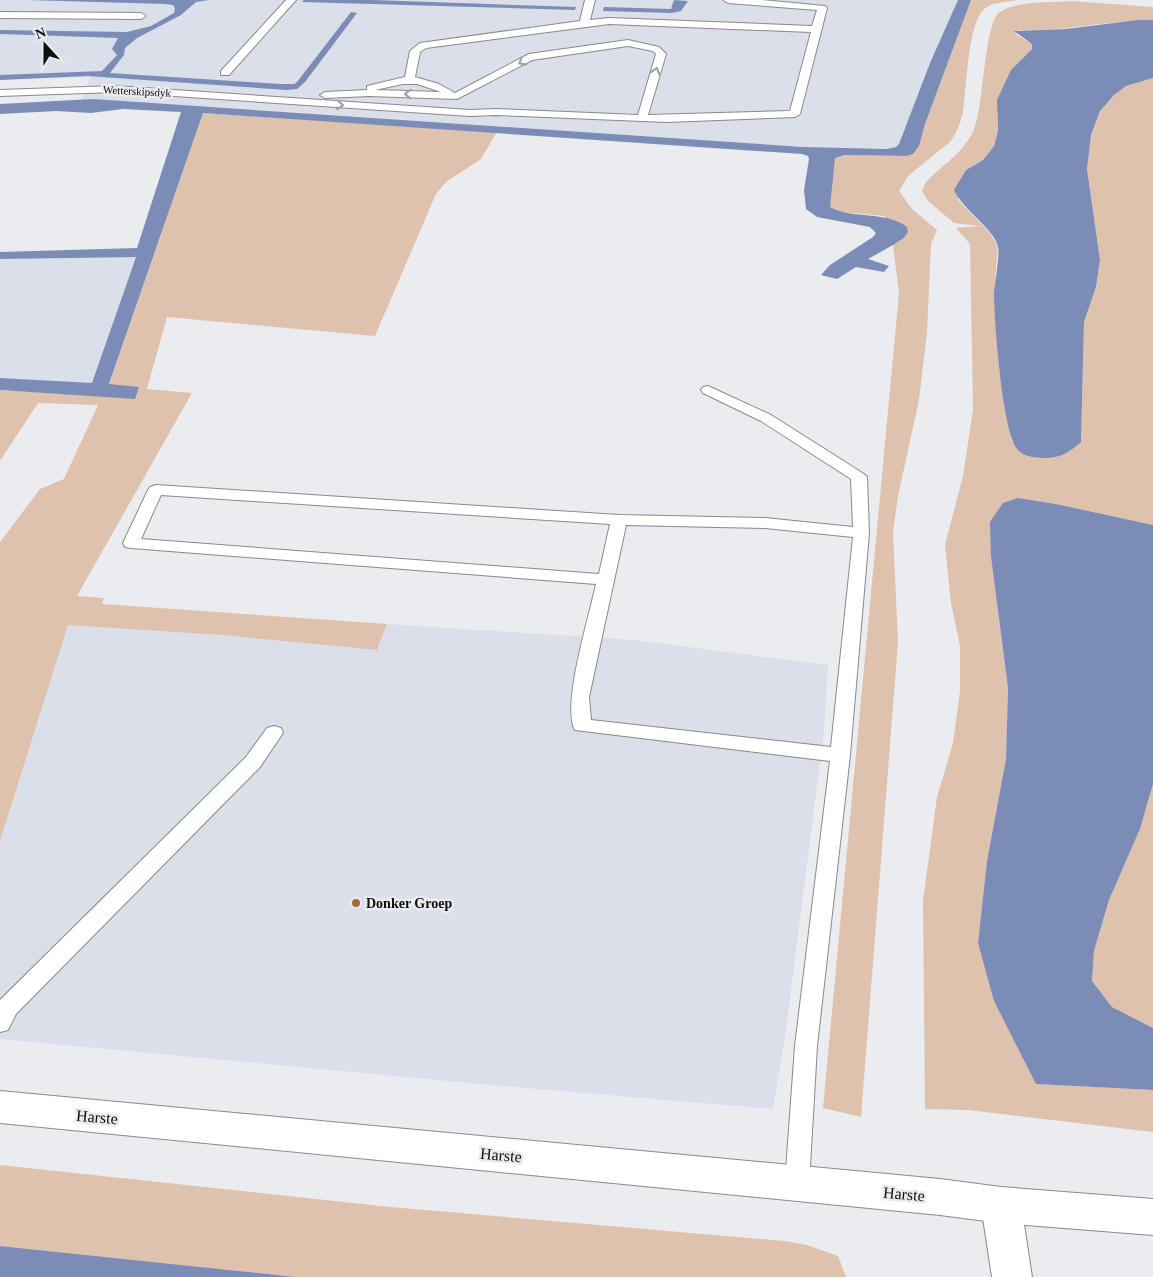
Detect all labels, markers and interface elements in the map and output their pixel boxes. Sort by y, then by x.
north arrow [20,20,70,70]
text: N [33,25,48,42]
one-way arrow [518,55,527,65]
one-way arrow [650,68,660,76]
street label: Wetterskipsdyk [103,83,172,99]
one-way arrow [404,89,412,100]
one-way arrow [337,99,345,110]
place label: Donker Groep [366,896,452,911]
marker: Donker Groep [350,897,362,909]
street label: Harste [75,1107,119,1127]
street label: Harste [479,1145,523,1165]
street label: Harste [882,1184,926,1204]

